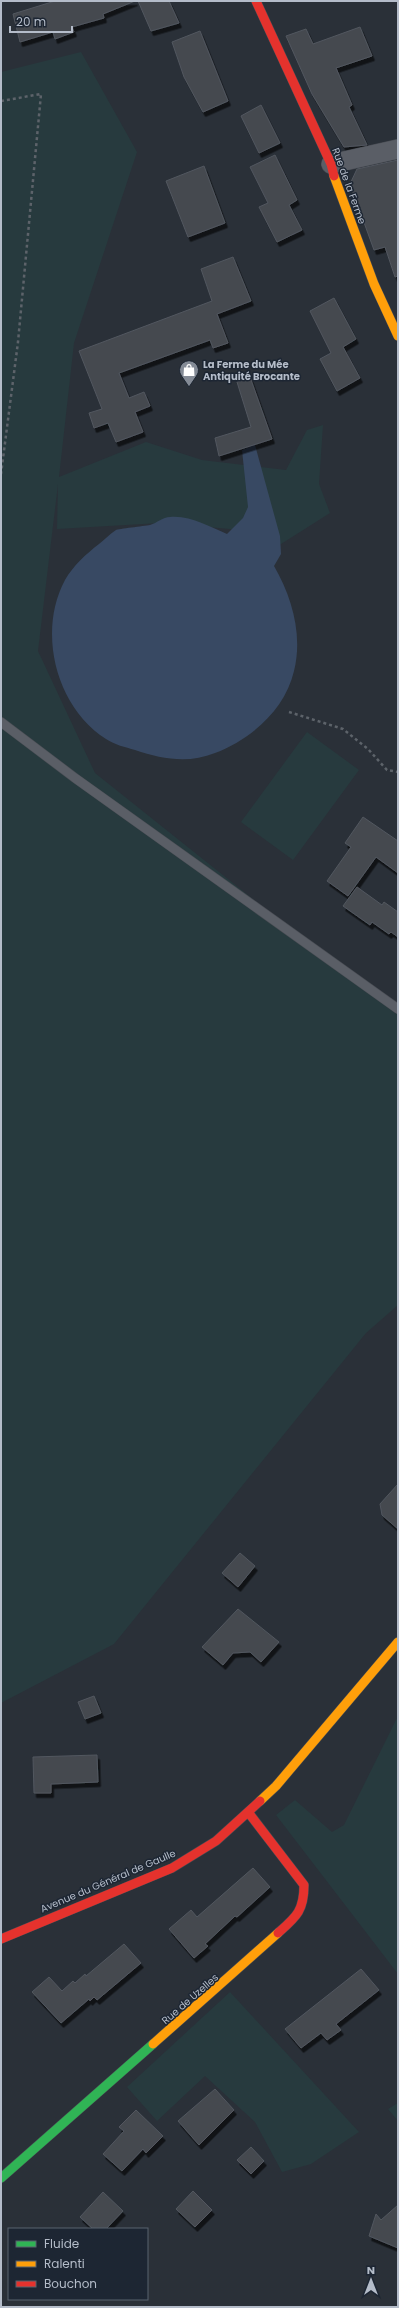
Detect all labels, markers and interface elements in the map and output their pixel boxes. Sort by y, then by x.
scale bar [10,8,72,34]
text: 20 m [16,13,46,30]
street label: Rue de la Ferme [328,146,370,226]
place label: La Ferme du Mée Antiquité Brocante [203,357,300,384]
shop icon: La Ferme du Mée Antiquité Brocante [178,359,200,387]
street label: Avenue du Général de Gaulle [38,1846,178,1916]
street label: Rue de Uzelles [158,1970,222,2028]
legend [8,2228,148,2300]
text: Fluide [44,2235,79,2252]
text: Ralenti [44,2255,85,2272]
north arrow [351,2260,391,2300]
text: N [367,2262,375,2278]
text: Bouchon [44,2275,97,2292]

